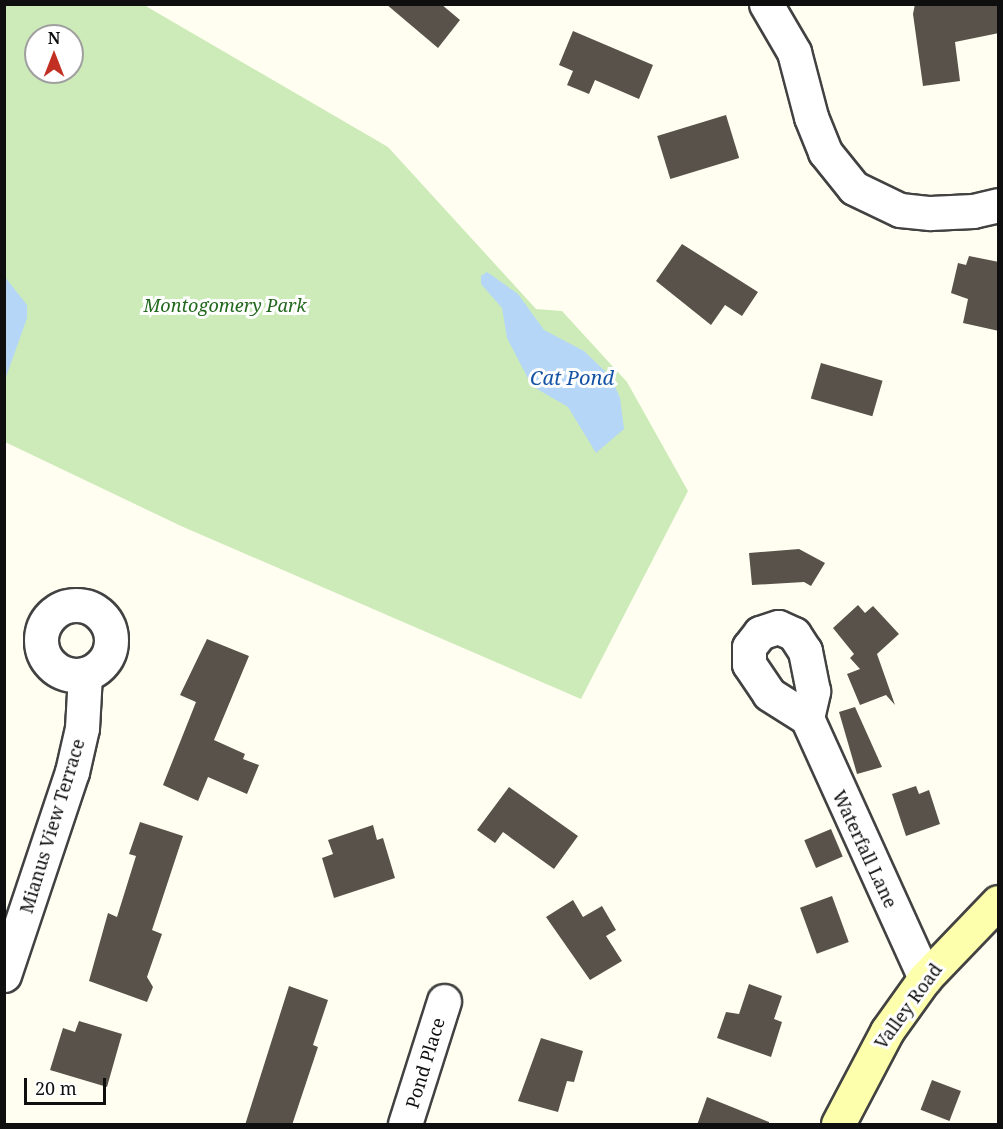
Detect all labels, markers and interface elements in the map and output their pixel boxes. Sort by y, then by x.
north arrow [24,24,84,84]
text: N [48,27,60,49]
park label: Montogomery Park [143,294,307,316]
water label: Cat Pond [530,365,614,389]
street label: Mianus View Terrace [15,736,89,916]
street label: Waterfall Lane [828,787,902,911]
street label: Valley Road [870,959,946,1053]
street label: Pond Place [401,1015,449,1111]
scale bar [27,1066,110,1104]
text: 20 m [35,1076,77,1100]

